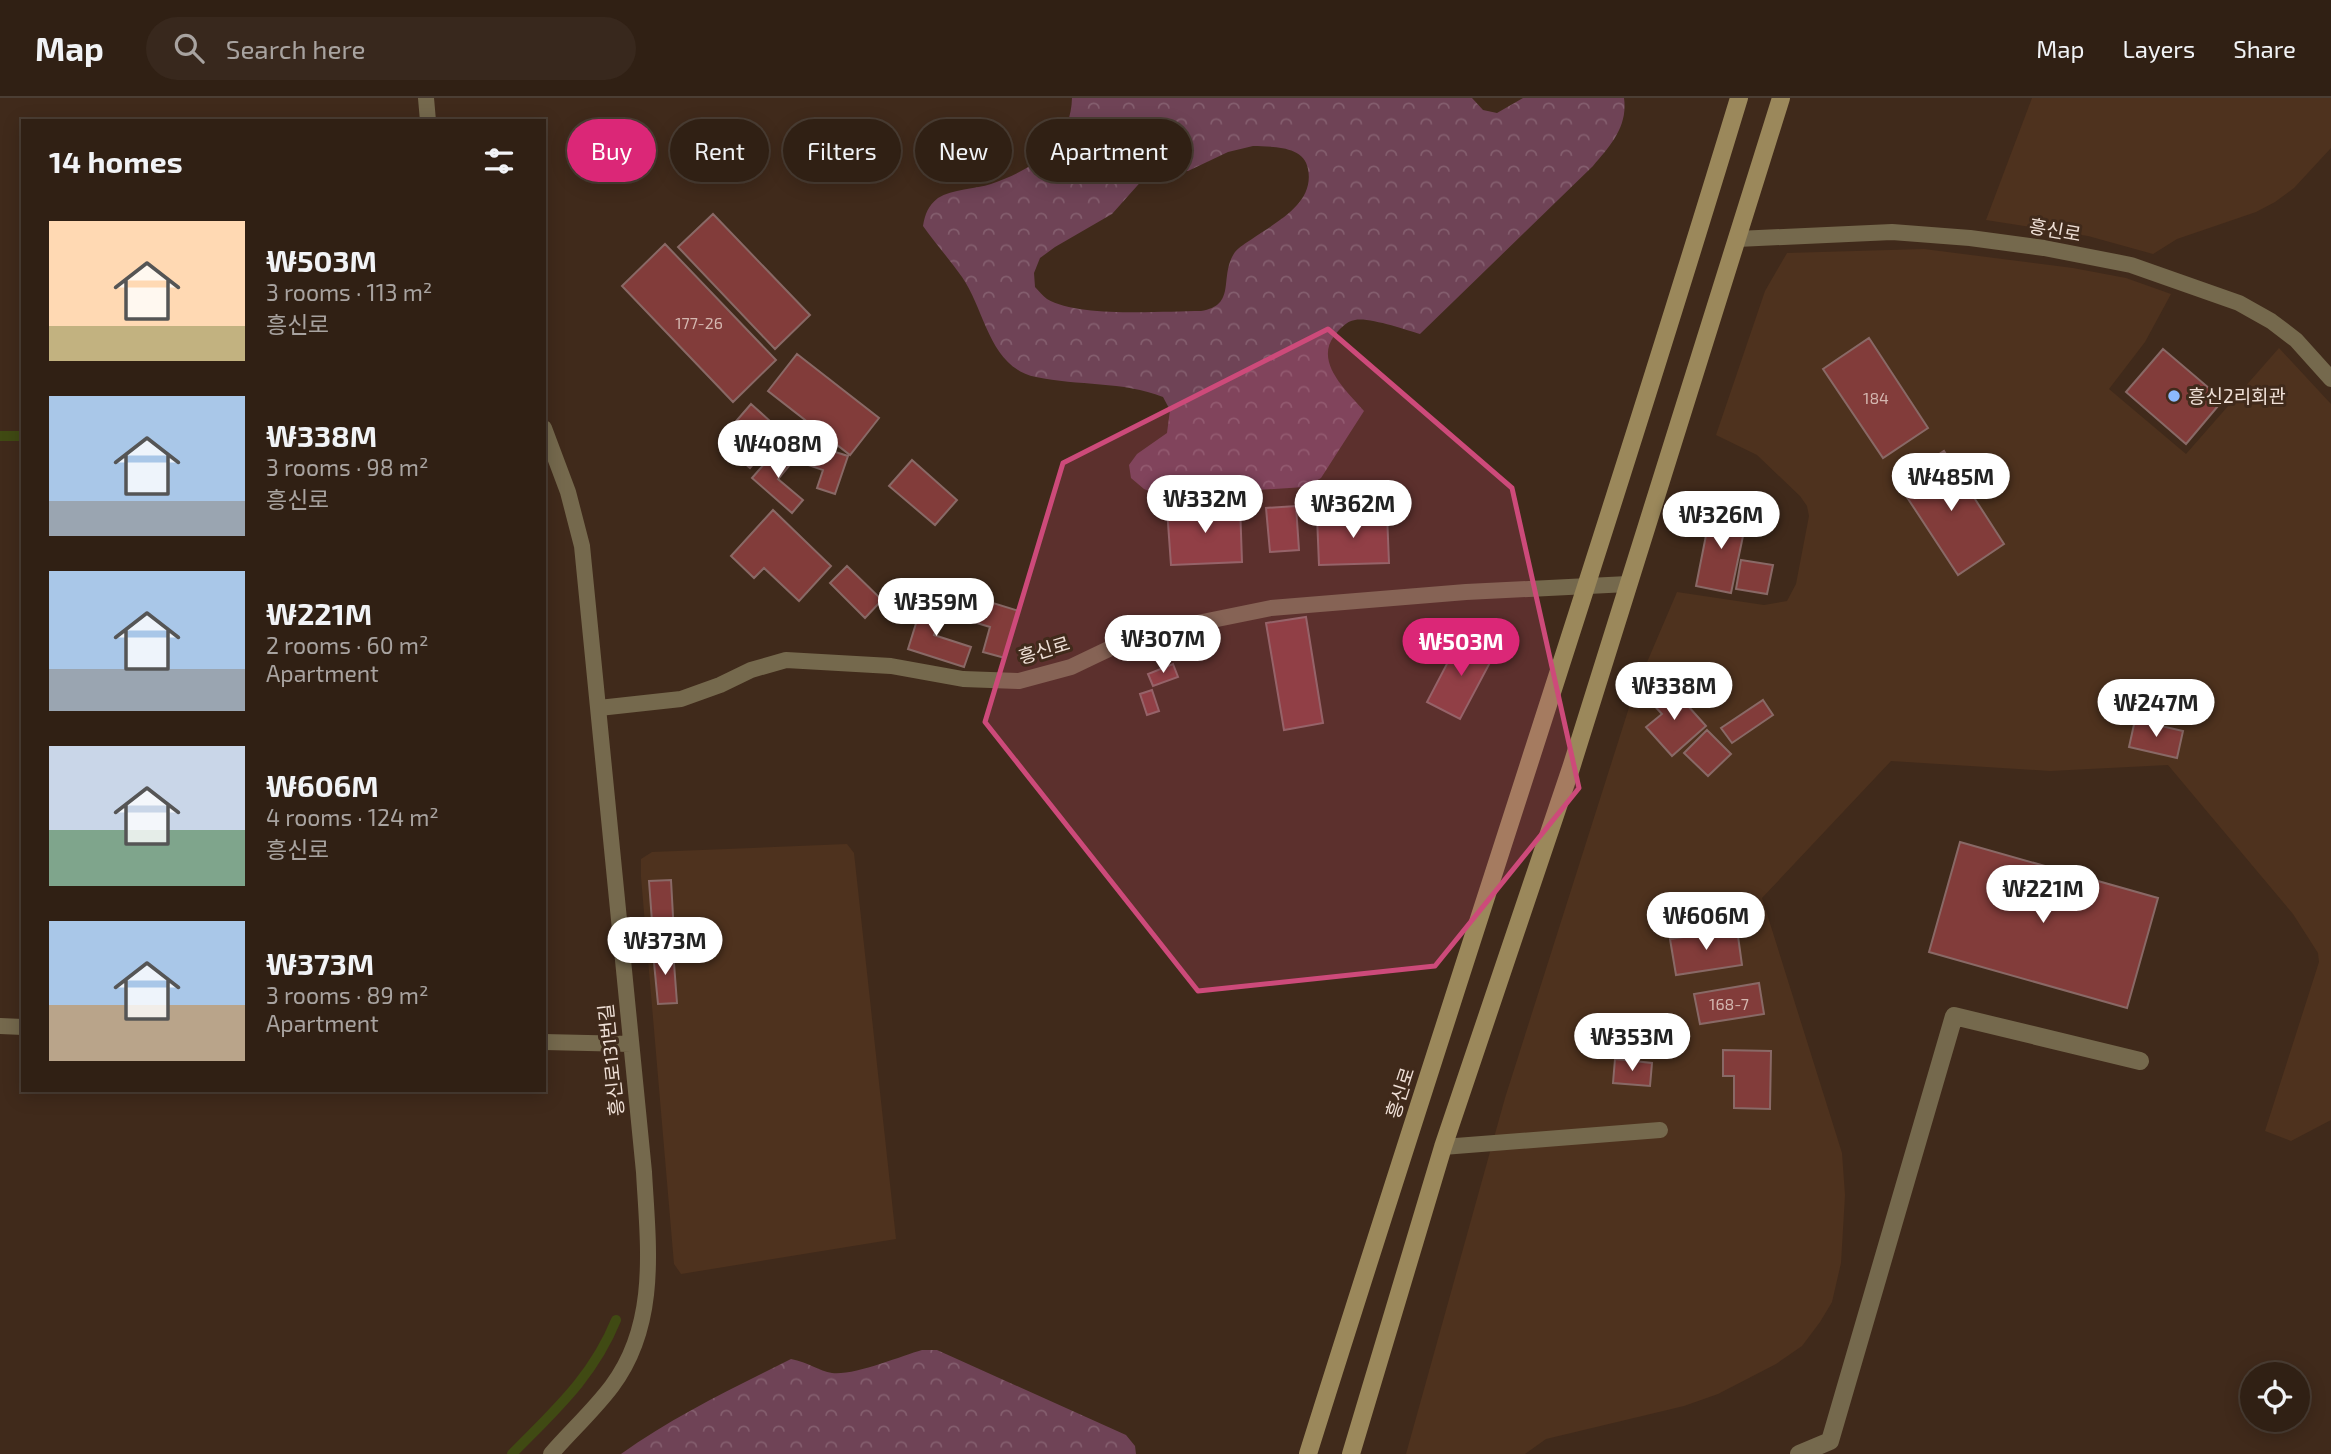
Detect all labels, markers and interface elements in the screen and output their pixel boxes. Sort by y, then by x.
search box [146,17,636,80]
text: Map [35,28,104,68]
icon: search [170,29,208,67]
text: Search here [226,33,365,64]
text: Map [2036,34,2084,63]
text: Layers [2122,34,2195,63]
text: Share [2233,34,2296,63]
chip: Buy [567,119,656,182]
chip: Rent [670,119,769,182]
chip: Filters [783,119,901,182]
chip: New [915,119,1012,182]
chip: Apartment [1026,119,1192,182]
icon: filters [480,142,518,180]
text: 14 homes [49,143,183,179]
street label: 흥신로 [2027,214,2083,245]
text: ₩503M [266,242,377,278]
icon: home [105,249,189,333]
text: 3 rooms · 113 m² [266,278,432,306]
text: 흥신로 [266,310,329,338]
house number: 177-26 [675,313,723,332]
place label: 흥신2리회관 [2188,384,2286,407]
house number: 184 [1863,388,1889,407]
marker: 흥신2리회관 [2166,388,2182,404]
text: ₩338M [266,417,377,453]
pin: ₩408M [729,420,827,480]
icon: home [105,424,189,508]
text: ₩408M [734,429,822,457]
text: 3 rooms · 98 m² [266,453,428,481]
pin: ₩485M [1902,454,2000,513]
text: ₩485M [1908,462,1994,490]
pin: ₩332M [1156,476,1254,535]
pin: ₩362M [1304,480,1402,540]
text: ₩332M [1163,484,1247,512]
text: 흥신로 [266,485,329,513]
text: ₩362M [1311,489,1395,517]
pin: ₩326M [1672,491,1770,551]
text: ₩326M [1679,500,1763,528]
pin: ₩359M [887,578,985,638]
text: ₩359M [894,587,978,615]
text: ₩221M [266,595,372,631]
icon: home [105,599,189,683]
pin: ₩307M [1114,616,1212,675]
pin: ₩503M [1412,618,1510,678]
text: ₩307M [1121,624,1205,652]
text: ₩503M [1418,627,1504,655]
text: 2 rooms · 60 m² [266,631,428,659]
street label: 흥신로 [1015,631,1072,668]
text: Apartment [266,659,379,687]
pin: ₩338M [1625,662,1723,722]
text: ₩338M [1631,671,1717,699]
pin: ₩247M [2107,680,2205,739]
text: ₩247M [2114,688,2198,716]
text: ₩606M [266,767,379,803]
icon: home [105,774,189,858]
text: 4 rooms · 124 m² [266,803,439,831]
text: 흥신로 [266,835,329,863]
pin: ₩221M [1994,866,2092,925]
text: ₩221M [2002,874,2084,902]
pin: ₩606M [1657,892,1755,952]
text: ₩606M [1663,901,1749,929]
pin: ₩373M [616,918,714,977]
text: ₩373M [624,926,706,954]
text: ₩373M [266,945,374,981]
icon: home [105,949,189,1033]
text: 3 rooms · 89 m² [266,981,428,1009]
house number: 168-7 [1709,994,1749,1013]
street label: 흥신로131번길 [593,1003,628,1117]
text: Apartment [266,1009,379,1037]
pin: ₩353M [1583,1014,1681,1073]
text: ₩353M [1590,1022,1674,1050]
street label: 흥신로 [1380,1064,1419,1121]
map controls [2240,1362,2310,1432]
button: locate [2240,1362,2310,1432]

